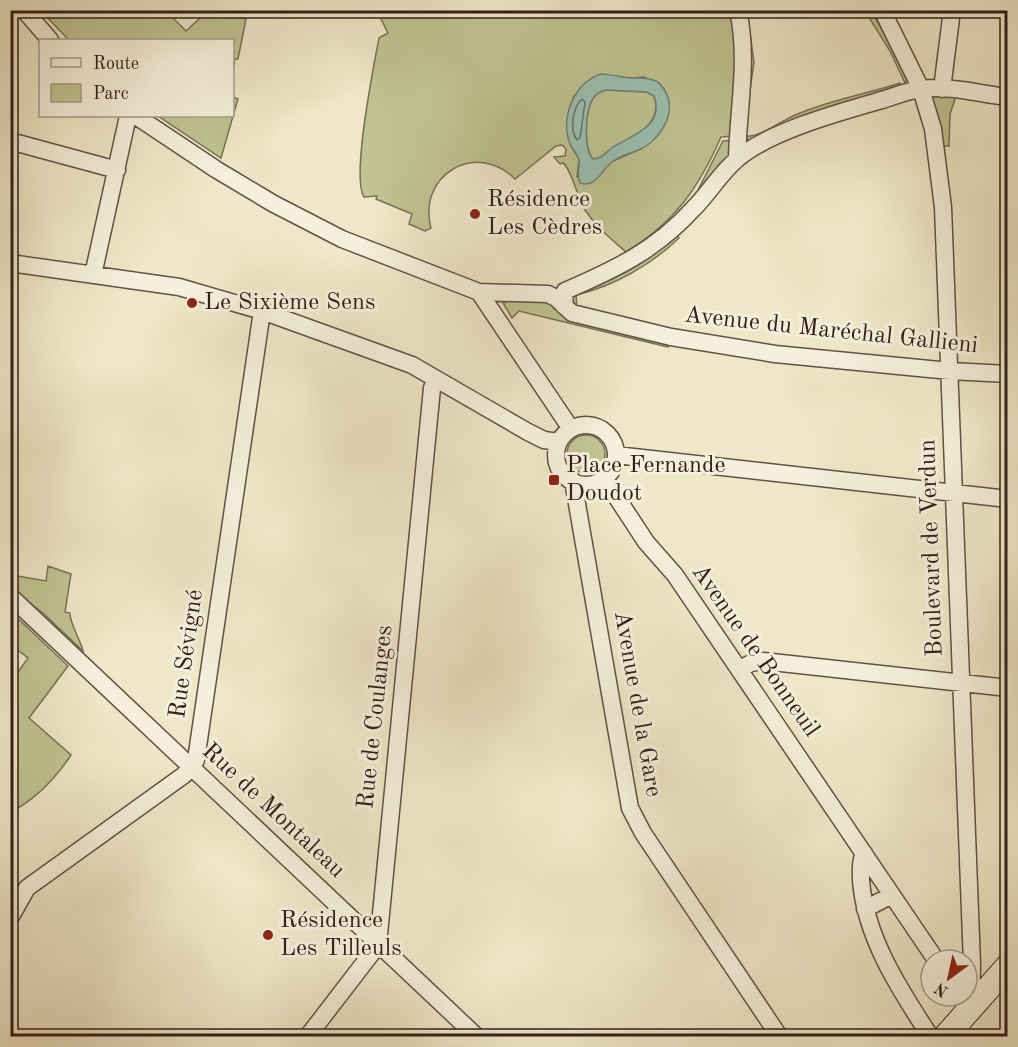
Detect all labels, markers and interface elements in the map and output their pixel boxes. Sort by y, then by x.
legend [39,39,234,117]
text: Route [93,55,139,73]
text: Parc [93,85,129,103]
place label: Résidence Les Cèdres [487,188,602,240]
marker: Résidence Les Cèdres [468,207,482,221]
place label: Le Sixième Sens [204,291,375,315]
marker: Le Sixième Sens [185,296,199,310]
street label: Avenue du Maréchal Gallieni [683,304,979,358]
street label: Boulevard de Verdun [916,439,948,657]
place label: Place Fernande Doudot [566,454,726,506]
marker: Place Fernande Doudot [547,473,561,487]
street label: Avenue de Bonneuil [687,560,823,742]
street label: Rue Sévigné [166,588,208,720]
street label: Avenue de la Gare [609,609,665,799]
street label: Rue de Coulanges [354,624,398,810]
street label: Rue de Montaleau [197,739,349,883]
place label: Résidence Les Tilleuls [280,909,402,961]
marker: Résidence Les Tilleuls [261,928,275,942]
north arrow [919,948,979,1008]
text: N [932,978,951,999]

